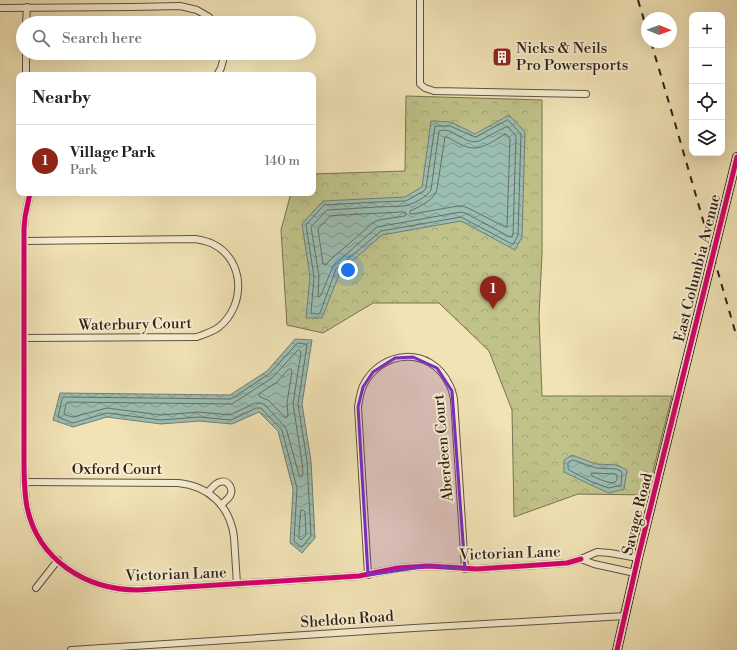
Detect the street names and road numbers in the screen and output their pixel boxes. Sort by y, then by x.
street label: East Columbia Avenue [670,192,725,344]
street label: Waterbury Court [77,314,193,335]
street label: Aberdeen Court [429,393,458,503]
street label: Oxford Court [72,460,163,479]
street label: Savage Road [618,471,657,557]
street label: Victorian Lane [458,542,561,565]
street label: Victorian Lane [124,563,227,586]
street label: Sheldon Road [300,607,395,632]

